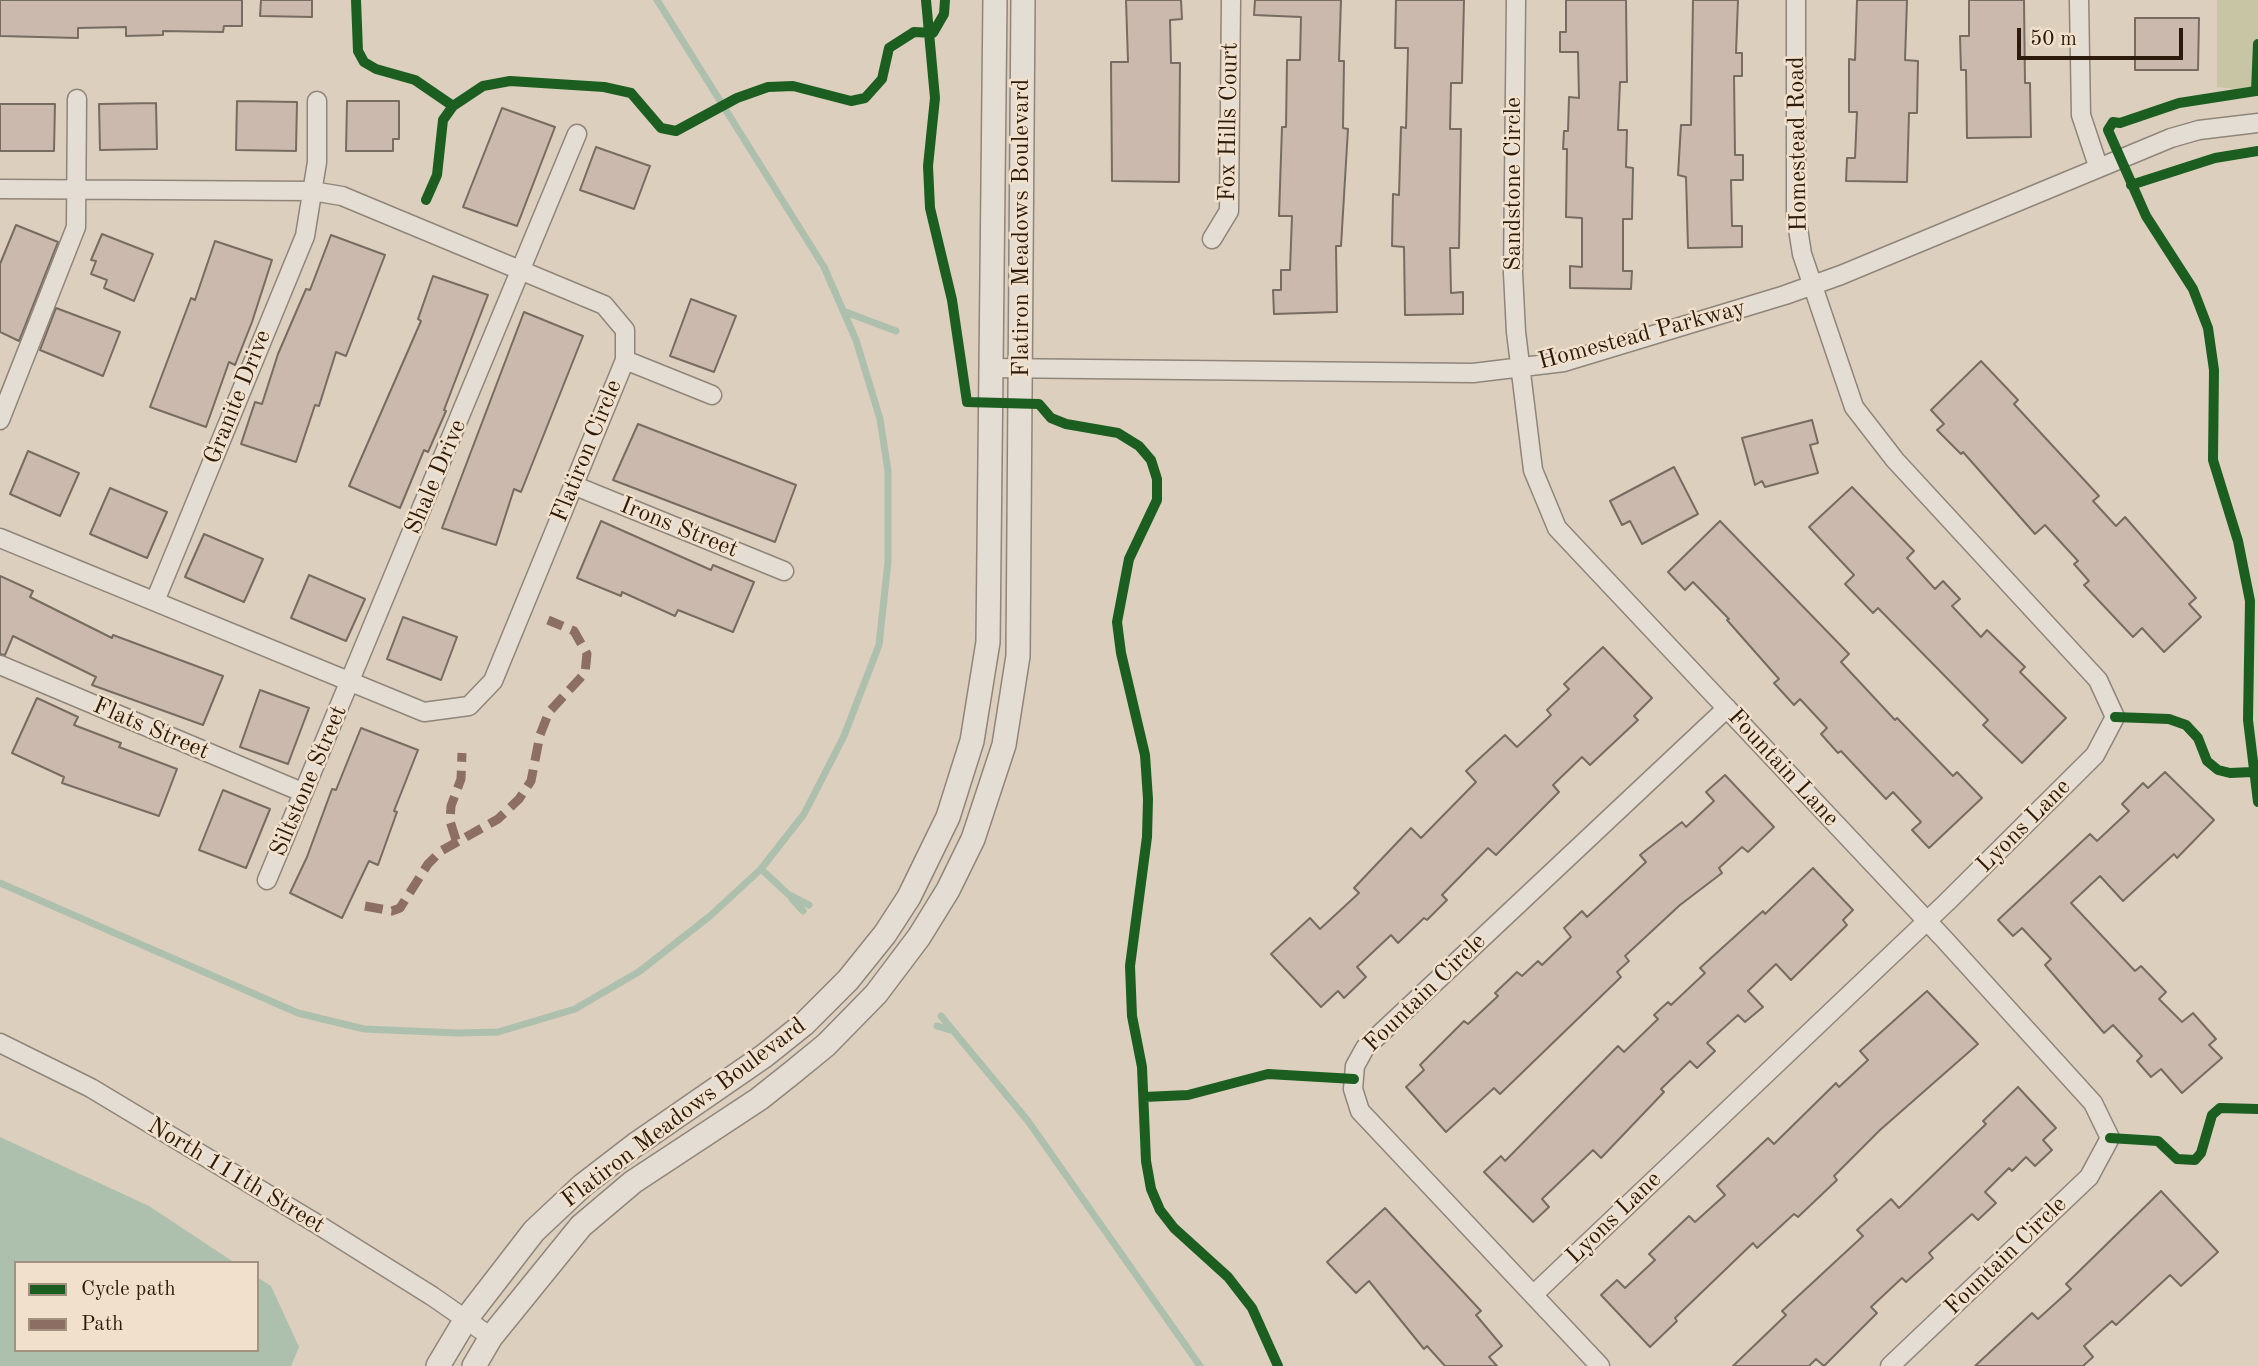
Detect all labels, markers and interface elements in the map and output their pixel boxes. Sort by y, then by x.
scale bar [2020,14,2186,58]
text: 50 m [2030,29,2077,50]
street label: Fox Hills Court [1213,42,1245,202]
street label: Homestead Road [1782,56,1814,232]
street label: Flatiron Meadows Boulevard [1008,79,1036,377]
street label: Sandstone Circle [1500,97,1528,271]
street label: Homestead Parkway [1535,293,1749,377]
street label: Granite Drive [198,326,278,468]
street label: Flatiron Circle [545,375,629,527]
street label: Shale Drive [399,415,473,539]
street label: Irons Street [616,491,742,565]
street label: Flats Street [88,692,214,766]
street label: Siltstone Street [264,701,354,861]
street label: Fountain Lane [1721,703,1845,833]
street label: Lyons Lane [1971,773,2077,879]
street label: Fountain Circle [1358,927,1492,1059]
street label: Flatiron Meadows Boulevard [556,1012,812,1214]
street label: North 111th Street [142,1112,330,1240]
street label: Lyons Lane [1560,1165,1668,1271]
street label: Fountain Circle [1939,1190,2073,1322]
legend [14,1261,259,1352]
text: Cycle path [81,1279,176,1300]
text: Path [81,1314,124,1335]

